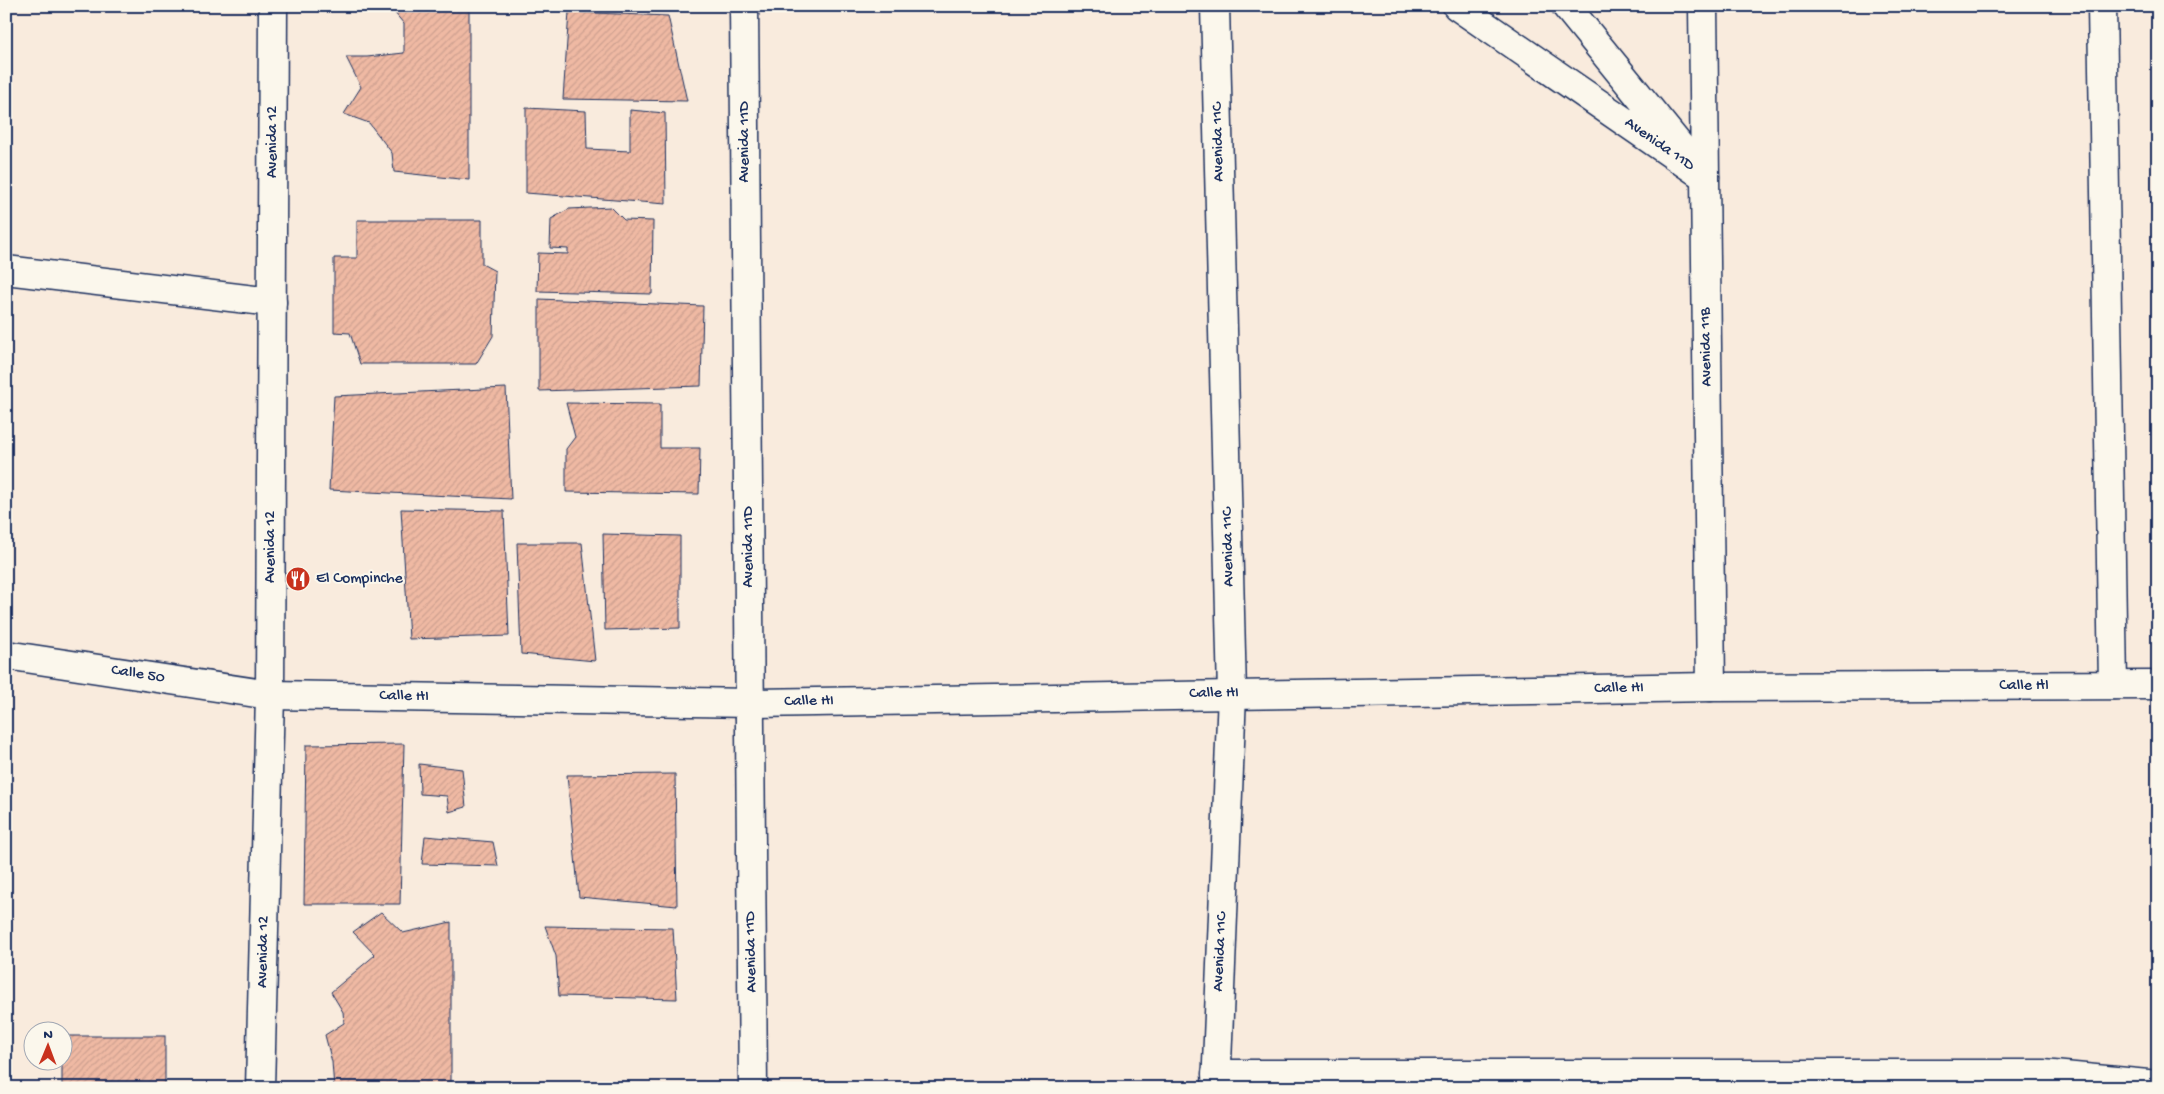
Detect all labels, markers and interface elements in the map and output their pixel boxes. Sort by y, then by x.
street label: Avenida 11D [736,101,755,183]
street label: Avenida 11C [1209,101,1229,182]
street label: Avenida 12 [264,106,283,178]
street label: Avenida 11D [1620,114,1698,176]
street label: Avenida 11B [1697,307,1717,387]
street label: Avenida 11D [740,506,759,588]
street label: Avenida 11C [1219,506,1239,587]
street label: Avenida 12 [262,511,281,583]
restaurant icon: El Compinche [285,566,311,592]
place label: El Compinche [316,570,404,589]
street label: Calle 50 [110,661,166,689]
street label: Calle HI [1999,677,2049,696]
street label: Calle HI [1594,679,1644,699]
street label: Calle HI [1189,684,1239,704]
street label: Calle HI [379,687,429,707]
street label: Calle HI [784,692,834,712]
street label: Avenida 11D [742,911,762,993]
street label: Avenida 11C [1209,911,1233,992]
street label: Avenida 12 [254,916,274,988]
north arrow [22,1022,72,1072]
text: N [43,1027,53,1044]

